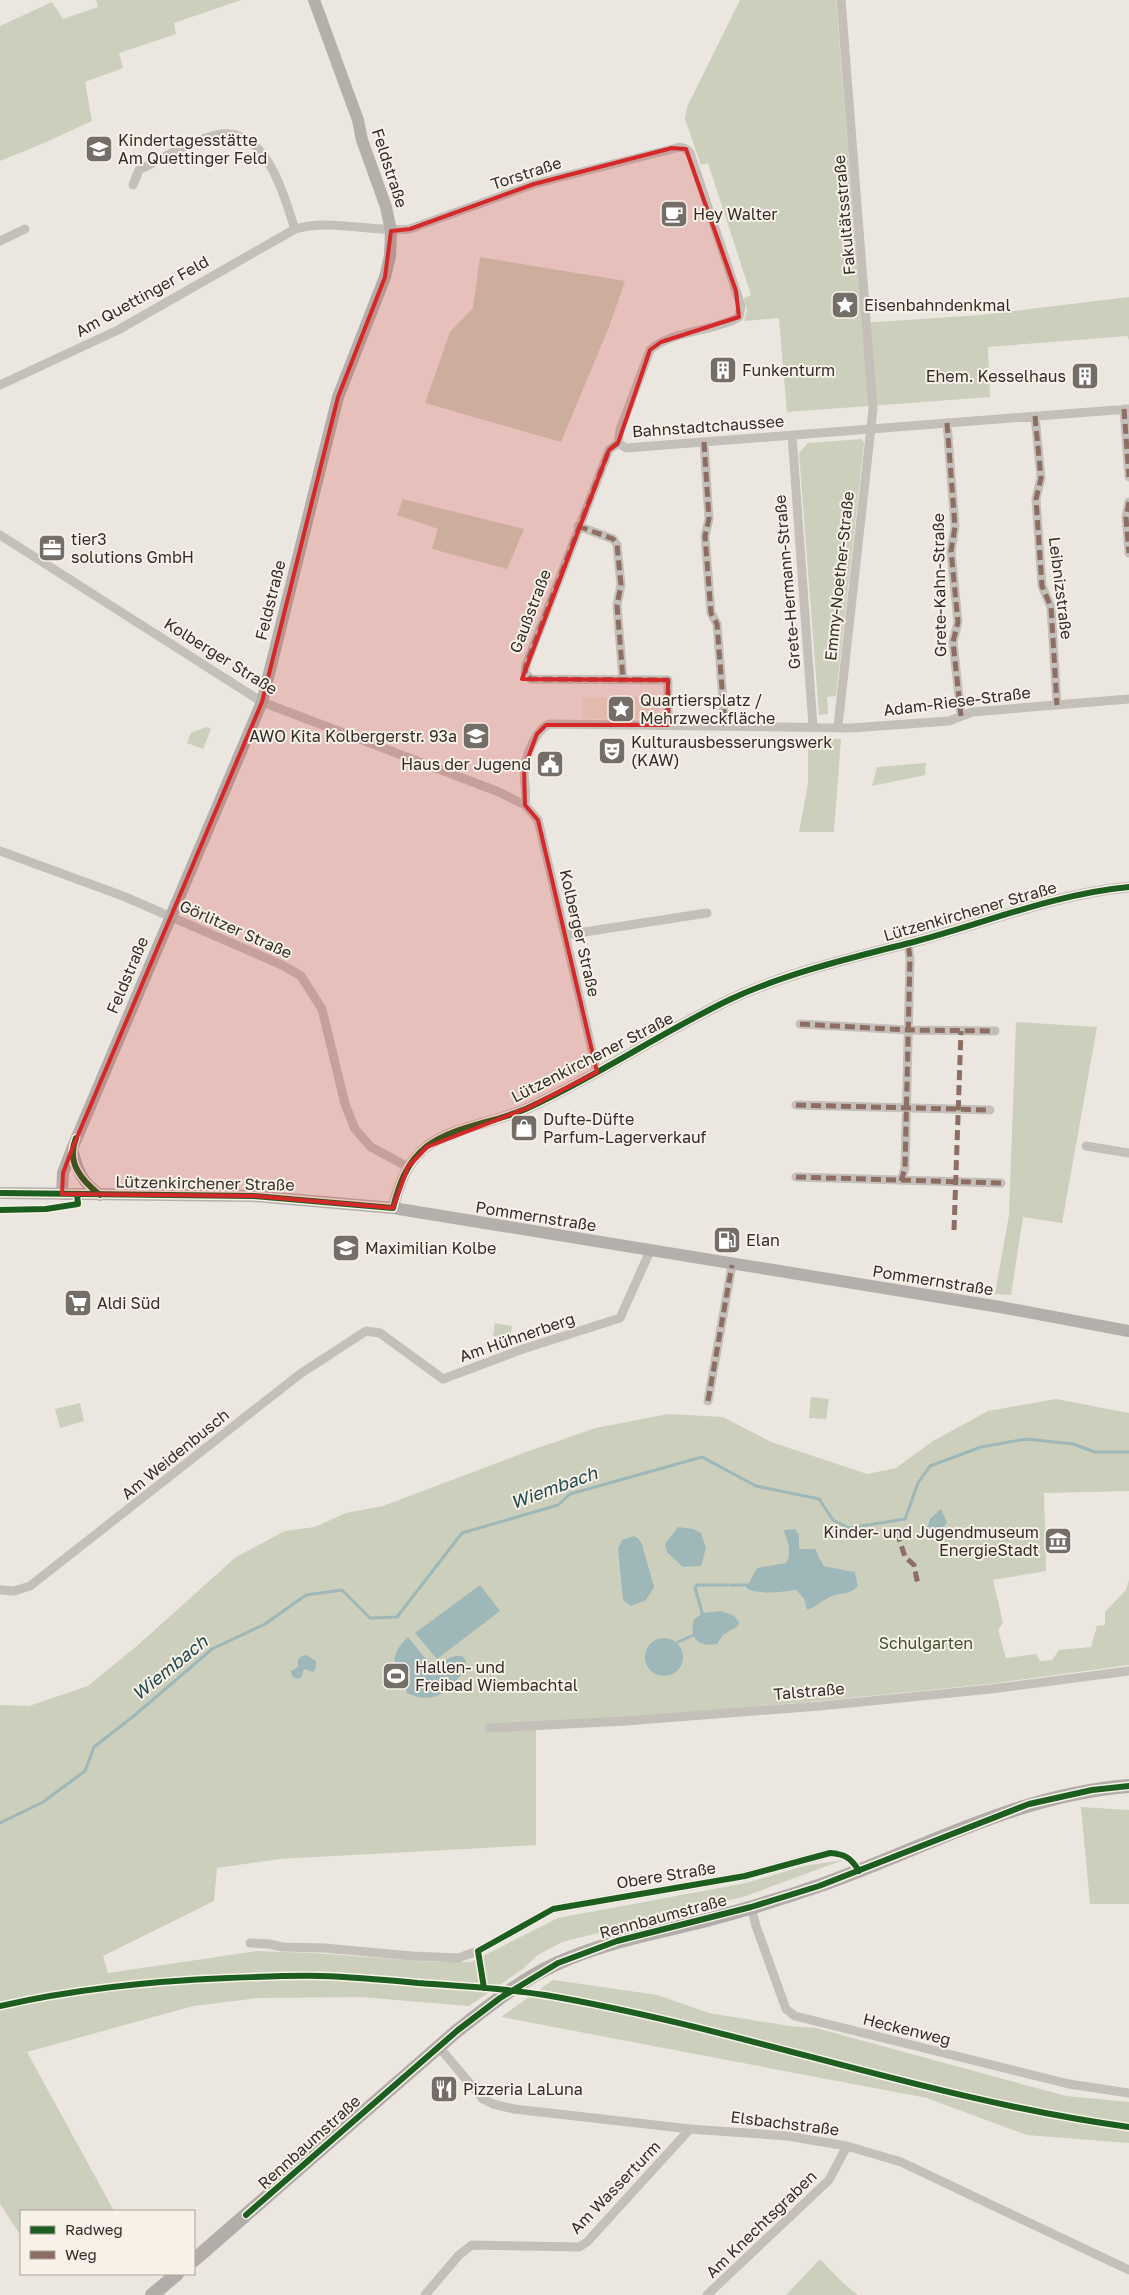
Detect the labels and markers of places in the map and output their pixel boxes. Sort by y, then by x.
place label: Kindertagesstätte Am Quettinger Feld [118,130,267,168]
school or university icon: Kindertagesstätte Am Quettinger Feld [84,134,114,164]
cafe icon: Hey Walter [659,199,689,229]
place label: Hey Walter [693,204,778,224]
place icon: Eisenbahndenkmal [830,290,860,320]
place label: Eisenbahndenkmal [864,295,1011,315]
building icon: Funkenturm [708,355,738,385]
place label: Funkenturm [742,360,835,380]
building icon: Ehem. Kesselhaus [1070,361,1100,391]
place label: Ehem. Kesselhaus [926,366,1066,386]
place label: tier3 solutions GmbH [71,529,194,567]
office icon: tier3 solutions GmbH [37,533,67,563]
place label: Quartiersplatz / Mehrzweckfläche [640,690,775,728]
place icon: Quartiersplatz / Mehrzweckfläche [606,694,636,724]
school or university icon: AWO Kita Kolbergerstr. 93a [461,721,491,751]
place label: AWO Kita Kolbergerstr. 93a [249,726,457,746]
place label: Kulturausbesserungswerk (KAW) [631,732,832,770]
theatre icon: Kulturausbesserungswerk (KAW) [597,736,627,766]
public building icon: Haus der Jugend [535,749,565,779]
place label: Haus der Jugend [401,754,531,774]
place label: Dufte-Düfte Parfum-Lagerverkauf [543,1109,707,1147]
shop icon: Dufte-Düfte Parfum-Lagerverkauf [509,1113,539,1143]
fuel station icon: Elan [712,1225,742,1255]
place label: Elan [746,1230,780,1250]
school or university icon: Maximilian Kolbe [331,1233,361,1263]
place label: Maximilian Kolbe [365,1238,496,1258]
supermarket icon: Aldi Süd [63,1288,93,1318]
place label: Aldi Süd [97,1293,160,1313]
place label: Kinder- und Jugendmuseum EnergieStadt [823,1522,1039,1560]
museum icon: Kinder- und Jugendmuseum EnergieStadt [1043,1526,1073,1556]
place label: Hallen- und Freibad Wiembachtal [415,1657,578,1695]
sports icon: Hallen- und Freibad Wiembachtal [381,1661,411,1691]
restaurant icon: Pizzeria LaLuna [429,2074,459,2104]
place label: Pizzeria LaLuna [463,2079,583,2099]

